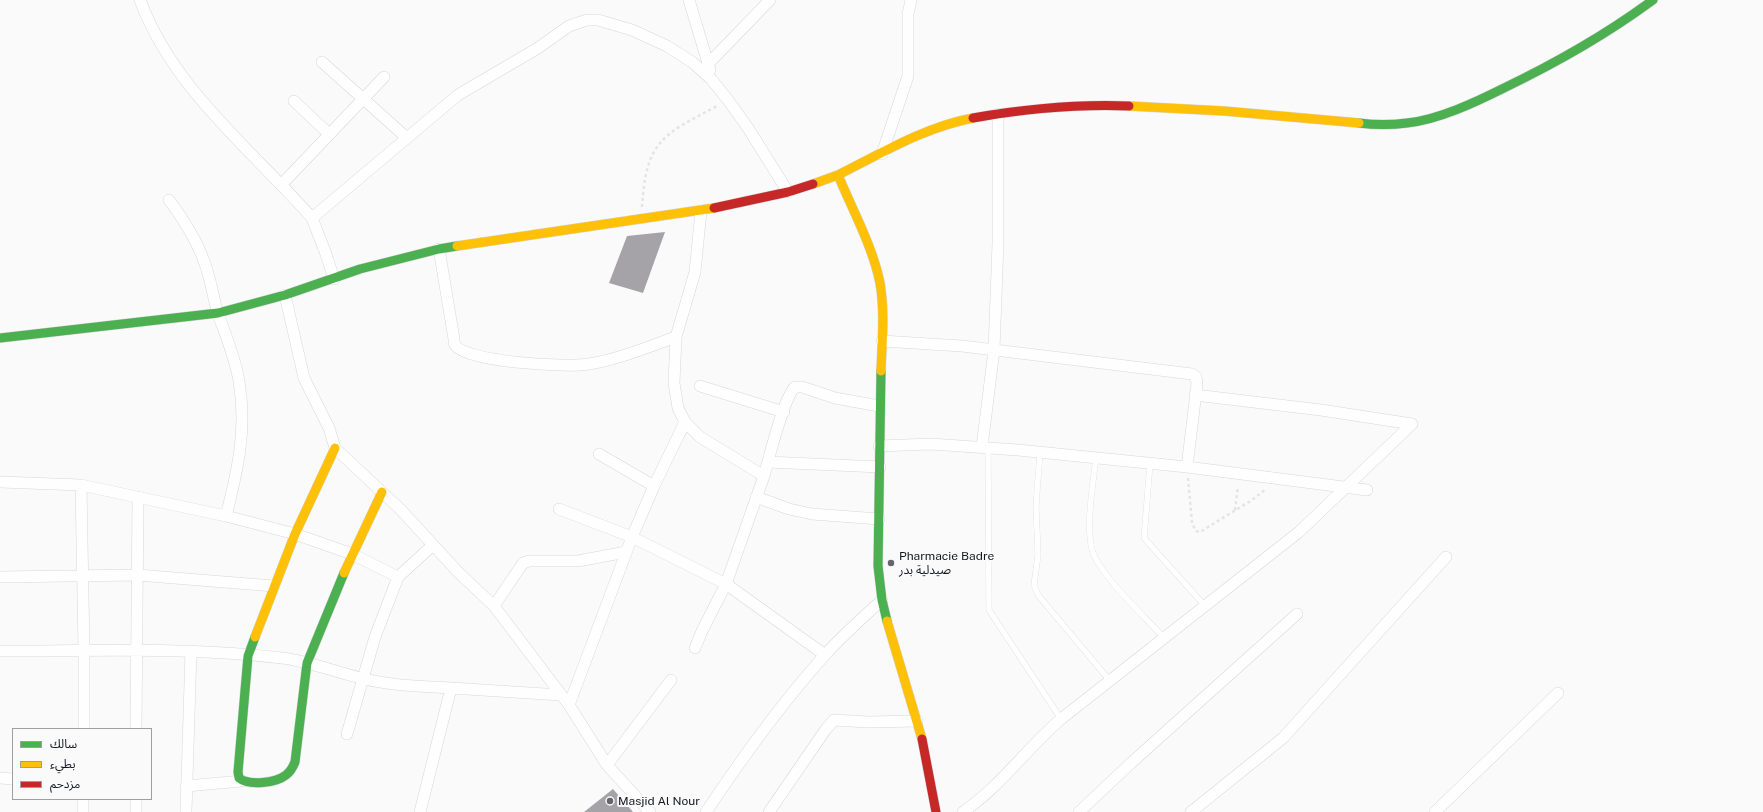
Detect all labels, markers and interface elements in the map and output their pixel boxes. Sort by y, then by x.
place label: Pharmacie Badre صيدلية بدر [899,549,994,577]
marker: Pharmacie Badre صيدلية بدر [886,558,896,568]
legend [12,728,152,800]
text: سالك [50,737,77,751]
text: بطيء [50,757,76,771]
text: مزدحم [50,777,80,791]
place label: Masjid Al Nour [618,794,700,808]
marker: Masjid Al Nour [605,796,615,806]

